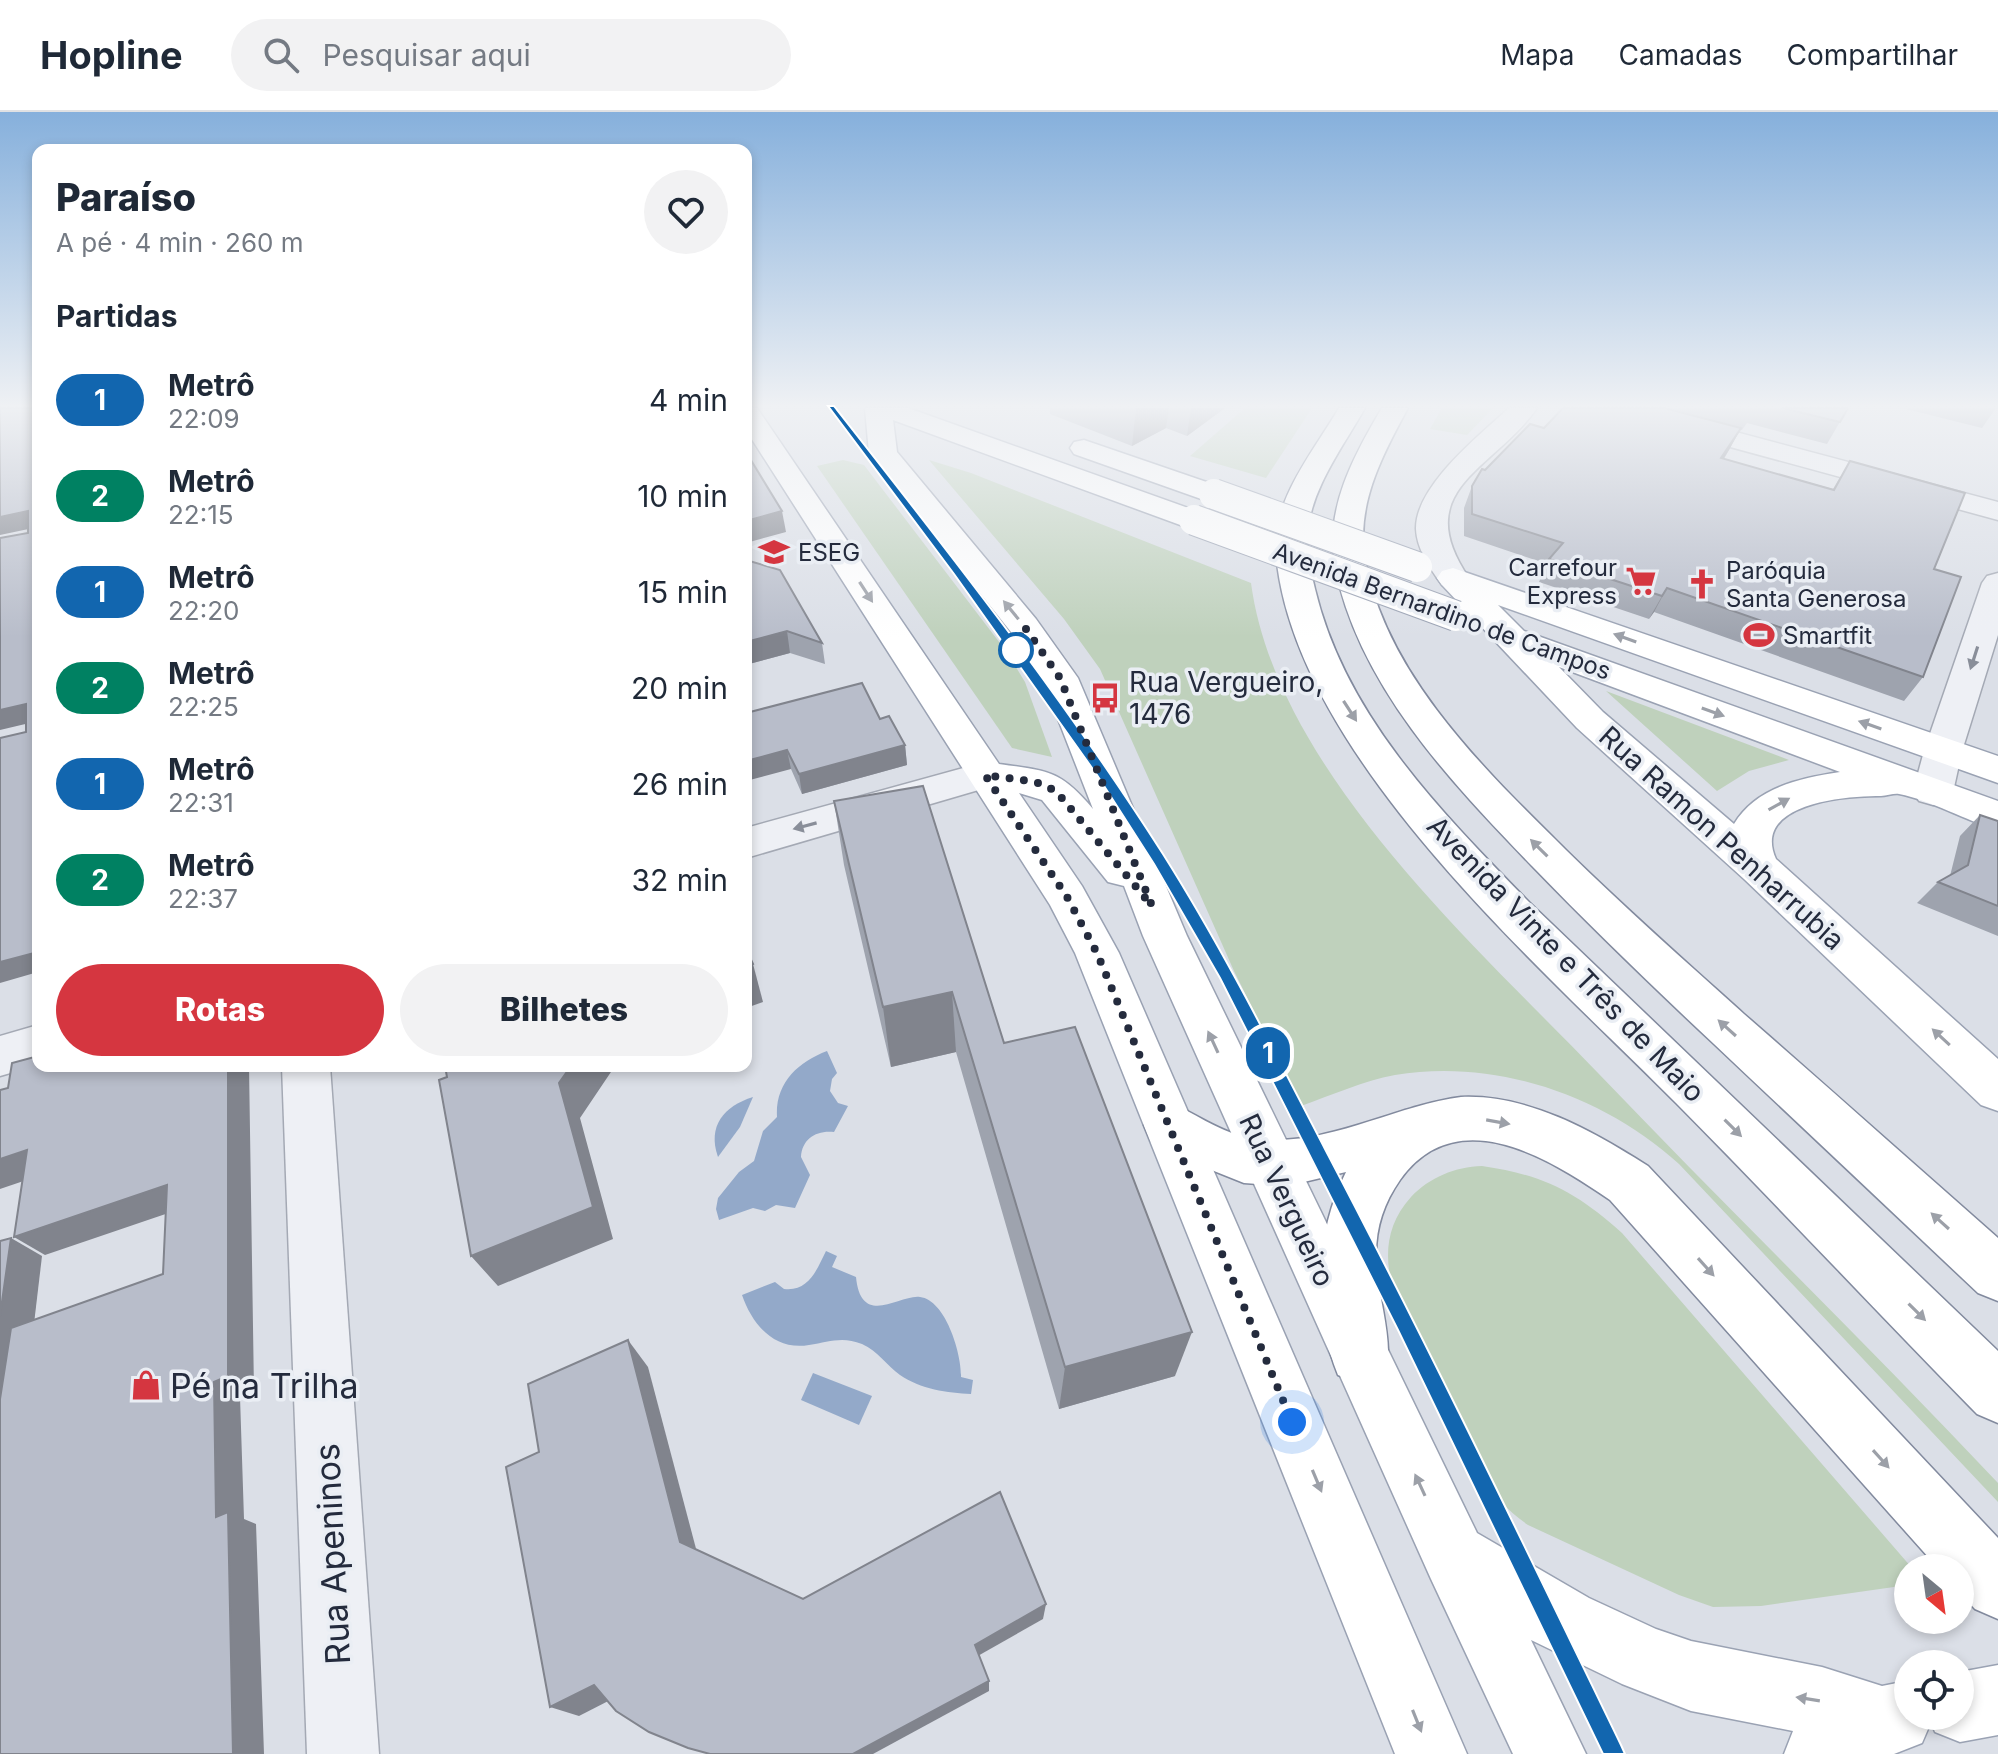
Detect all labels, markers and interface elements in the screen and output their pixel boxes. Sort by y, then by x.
search box [231,19,791,91]
text: Hopline [40,32,183,78]
icon: search [259,33,303,77]
text: Pesquisar aqui [323,37,531,73]
text: Mapa [1500,38,1574,72]
text: Camadas [1618,38,1743,72]
text: Compartilhar [1787,38,1958,72]
button: heart [644,170,728,254]
text: Paraíso [56,174,196,220]
text: A pé · 4 min · 260 m [56,227,304,258]
text: Partidas [56,298,178,334]
text: Metrô [168,367,255,403]
text: 4 min [649,382,728,418]
text: 1 [94,383,106,417]
text: 22:09 [168,403,240,434]
text: Metrô [168,463,255,499]
text: 10 min [637,478,728,514]
text: 2 [91,479,109,513]
text: 22:15 [168,499,234,530]
school or university icon: ESEG [757,535,791,569]
street label: Avenida Bernardino de Campos [1269,536,1615,686]
place label: ESEG [798,538,860,567]
place label: Carrefour Express [1508,553,1617,610]
place label: Paróquia Santa Generosa [1726,556,1907,613]
text: Metrô [168,559,255,595]
supermarket icon: Carrefour Express [1624,564,1658,598]
church icon: Paróquia Santa Generosa [1685,567,1719,601]
text: 15 min [638,574,728,610]
text: 1 [94,575,106,609]
one-way arrow [858,581,873,603]
text: 22:20 [168,595,239,626]
one-way arrow [1003,600,1020,620]
sports icon: Smartfit [1742,618,1776,652]
place label: Smartfit [1783,621,1872,650]
one-way arrow [1612,631,1636,644]
unlabelled marker [999,633,1033,667]
one-way arrow [1967,646,1979,670]
text: Metrô [168,655,255,691]
place label: Rua Vergueiro, 1476 [1129,665,1323,731]
text: 20 min [631,670,728,706]
text: 2 [91,671,109,705]
bus stop icon: Rua Vergueiro, 1476 [1088,681,1122,715]
text: 22:25 [168,691,239,722]
one-way arrow [1342,701,1357,722]
one-way arrow [1702,706,1726,718]
one-way arrow [1857,718,1881,731]
street label: Rua Ramon Penharrubia [1592,719,1852,957]
text: Metrô [168,751,255,787]
text: 26 min [631,766,728,802]
text: 1 [94,767,106,801]
text: 22:31 [168,787,234,818]
one-way arrow [1768,798,1791,811]
street label: Avenida Vinte e Três de Maio [1420,809,1712,1109]
one-way arrow [793,821,818,833]
one-way arrow [1530,839,1549,858]
text: Metrô [168,847,255,883]
text: 32 min [631,862,728,898]
text: 2 [91,863,109,897]
text: 22:37 [168,883,238,914]
button: Rotas [56,964,384,1056]
button: Bilhetes [400,964,728,1056]
one-way arrow [1718,1019,1737,1037]
line badge: 1 [1242,1027,1294,1079]
one-way arrow [1931,1028,1950,1046]
one-way arrow [1206,1030,1220,1053]
text: 1 [1262,1036,1274,1070]
street label: Rua Vergueiro [1232,1108,1342,1292]
one-way arrow [1486,1117,1511,1129]
one-way arrow [1723,1118,1742,1137]
one-way arrow [1931,1213,1950,1231]
one-way arrow [1696,1258,1714,1277]
one-way arrow [1907,1302,1926,1321]
place label: Pé na Trilha [170,1365,359,1406]
shop icon: Pé na Trilha [129,1368,163,1402]
your location [1272,1402,1312,1442]
street label: Rua Apeninos [306,1442,358,1666]
one-way arrow [1872,1449,1890,1468]
one-way arrow [1311,1469,1324,1493]
one-way arrow [1414,1474,1427,1497]
north arrow [1894,1554,1974,1634]
map controls [1894,1554,1974,1730]
button: locate [1894,1650,1974,1730]
one-way arrow [1795,1693,1820,1705]
one-way arrow [1411,1709,1424,1733]

